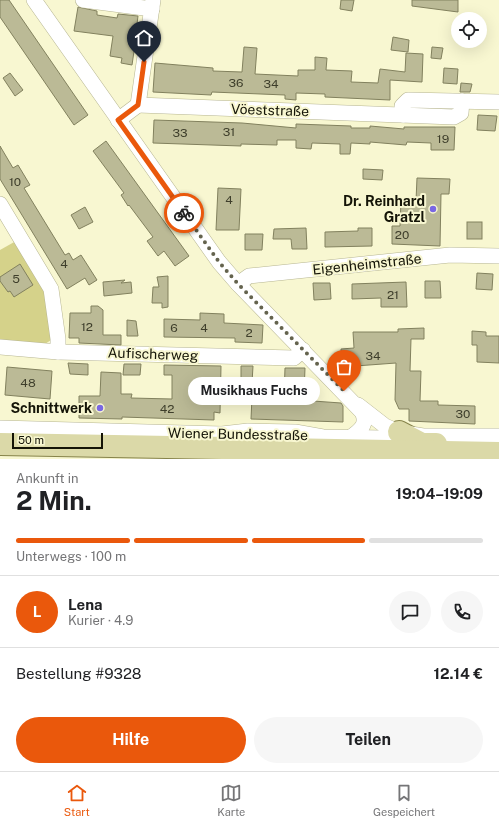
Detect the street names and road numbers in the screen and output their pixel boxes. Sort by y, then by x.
street label: Vöeststraße [231,101,310,119]
street label: Eigenheimstraße [312,250,422,278]
street label: Aufischerweg [107,344,199,364]
street label: Wiener Bundesstraße [168,425,308,443]

